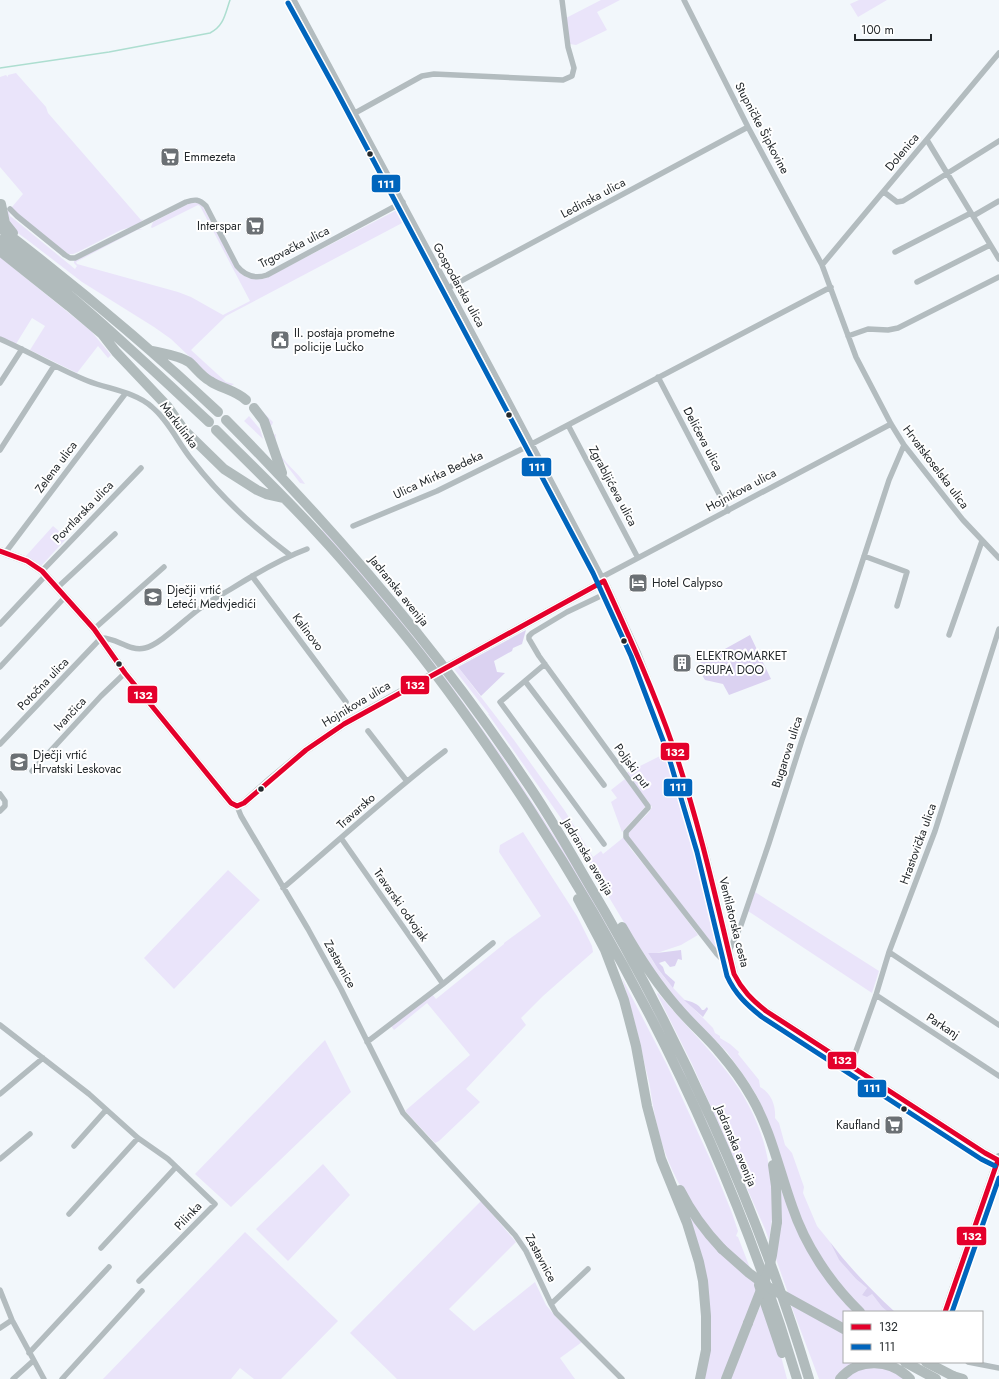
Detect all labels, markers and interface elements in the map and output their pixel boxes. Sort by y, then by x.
scale bar [855,16,931,42]
text: 100 m [861,21,894,39]
street label: Stupničke Šipkovine [730,79,794,177]
street label: Dolenica [881,129,923,175]
supermarket icon: Emmezeta [159,146,181,168]
place label: Emmezeta [184,148,236,166]
unlabelled marker [365,149,375,159]
street label: Ledinska ulica [557,173,629,223]
line badge: 111 [371,174,401,193]
text: 111 [378,176,394,192]
supermarket icon: Interspar [244,215,266,237]
place label: Interspar [197,217,242,235]
street label: Trgovačka ulica [256,221,333,272]
street label: Gospodarska ulica [428,240,490,331]
place label: II. postaja prometne policije Lučko [294,324,395,356]
public building icon: II. postaja prometne policije Lučko [269,329,291,351]
street label: Markulinka [155,398,203,452]
street label: Delićeva ulica [679,404,728,474]
unlabelled marker [504,410,514,420]
street label: Hrvatskoselska ulica [899,421,974,513]
street label: Zelena ulica [31,437,82,497]
street label: Zgrabljićeva ulica [584,443,642,530]
street label: Ulica Mirka Bedeka [390,446,486,504]
line badge: 111 [521,457,552,477]
text: 111 [529,459,545,475]
street label: Hojnikova ulica [703,464,780,516]
street label: Povrtlarska ulica [48,477,118,547]
street label: Jadranska avenija [364,550,433,630]
hotel icon: Hotel Calypso [627,572,649,594]
place label: Hotel Calypso [652,574,723,592]
place label: Dječji vrtić Leteći Medvjedići [167,581,256,613]
school or university icon: Dječji vrtić Leteći Medvjedići [142,586,164,608]
street label: Kalinovo [288,610,328,655]
unlabelled marker [619,636,629,646]
place label: ELEKTROMARKET GRUPA DOO [696,647,787,679]
building icon: ELEKTROMARKET GRUPA DOO [671,652,693,674]
street label: Potočna ulica [13,653,73,714]
unlabelled marker [114,659,124,669]
line badge: 132 [400,675,430,695]
street label: Hojnikova ulica [318,676,394,732]
text: 132 [405,677,425,693]
line badge: 132 [127,685,158,704]
text: 132 [133,687,153,703]
street label: Ivančica [50,693,91,735]
street label: Bugarova ulica [767,714,807,790]
street label: Poljski put [610,740,654,792]
line badge: 132 [660,742,690,761]
text: 132 [665,744,685,760]
place label: Dječji vrtić Hrvatski Leskovac [33,746,122,778]
school or university icon: Dječji vrtić Hrvatski Leskovac [8,751,30,773]
line badge: 111 [663,778,693,797]
text: 111 [670,779,686,795]
unlabelled marker [256,784,266,794]
street label: Travarsko [333,789,379,833]
street label: Hrastovička ulica [895,801,941,887]
street label: Jadranska avenija [557,814,618,899]
street label: Travarski odvojak [369,865,433,946]
street label: Ventilatorska cesta [714,875,754,969]
street label: Zastavnice [319,937,361,991]
street label: Parkanj [923,1009,963,1043]
line badge: 132 [827,1051,857,1070]
text: 132 [832,1052,852,1068]
line badge: 111 [857,1079,887,1098]
text: 111 [864,1080,880,1096]
street label: Jadranska avenija [710,1101,761,1189]
unlabelled marker [899,1104,909,1114]
supermarket icon: Kaufland [883,1114,905,1136]
place label: Kaufland [836,1116,880,1134]
street label: Pilinka [170,1198,206,1234]
line badge: 132 [956,1226,987,1246]
text: 132 [962,1228,982,1244]
street label: Zastavnice [521,1231,561,1285]
legend [843,1311,983,1363]
text: 132 [879,1318,898,1336]
text: 111 [879,1338,895,1356]

